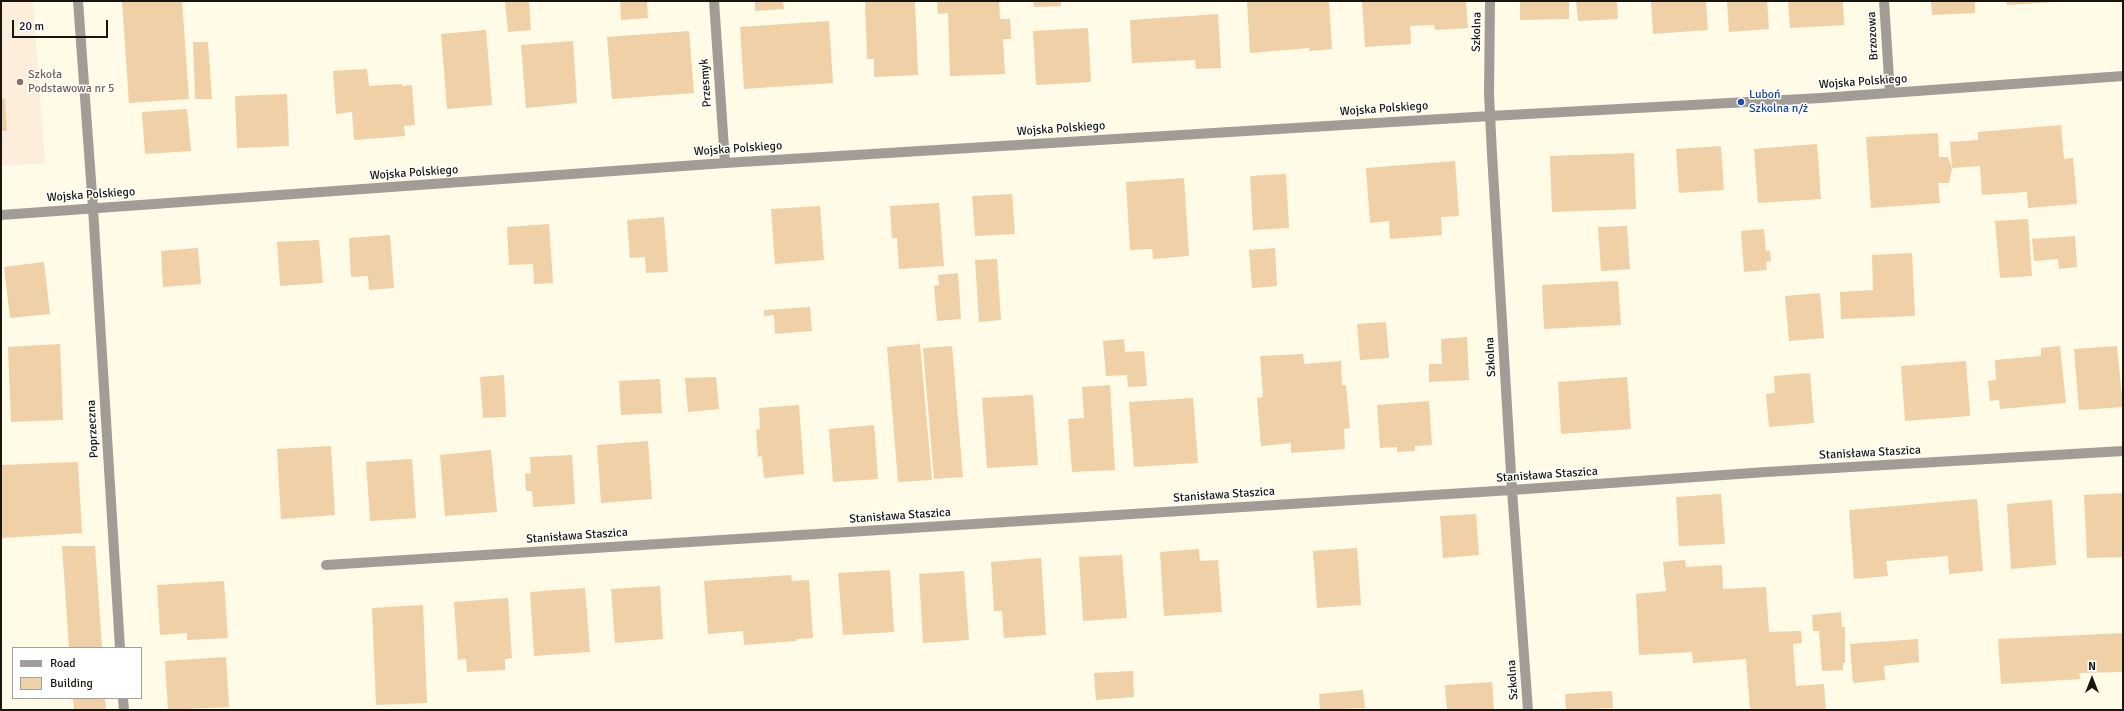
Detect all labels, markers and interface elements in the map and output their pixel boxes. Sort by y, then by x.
street label: Brzozowa [1865,11,1881,61]
scale bar [14,12,110,38]
street label: Szkolna [1469,12,1485,52]
text: 20 m [19,19,44,34]
street label: Przesmyk [697,58,715,108]
place label: Szkoła Podstawowa nr 5 [28,68,114,96]
street label: Wojska Polskiego [1818,72,1908,92]
marker: Szkoła Podstawowa nr 5 [15,77,25,87]
place label: Luboń Szkolna n/ż [1749,88,1808,116]
marker: Luboń Szkolna n/ż [1736,97,1746,107]
street label: Wojska Polskiego [1339,99,1429,119]
street label: Wojska Polskiego [1016,119,1106,139]
street label: Wojska Polskiego [693,139,783,159]
street label: Wojska Polskiego [369,163,459,183]
street label: Wojska Polskiego [46,185,136,205]
street label: Szkolna [1483,337,1499,377]
street label: Poprzeczna [84,399,102,459]
street label: Stanisława Staszica [1819,443,1921,463]
street label: Stanisława Staszica [1496,464,1598,486]
street label: Stanisława Staszica [1173,484,1275,506]
street label: Stanisława Staszica [849,505,951,527]
street label: Stanisława Staszica [526,525,628,547]
legend [12,647,142,699]
text: Road [50,656,76,671]
street label: Szkolna [1504,659,1522,701]
north arrow [2072,659,2112,699]
text: N [2088,660,2096,673]
text: Building [50,676,93,691]

